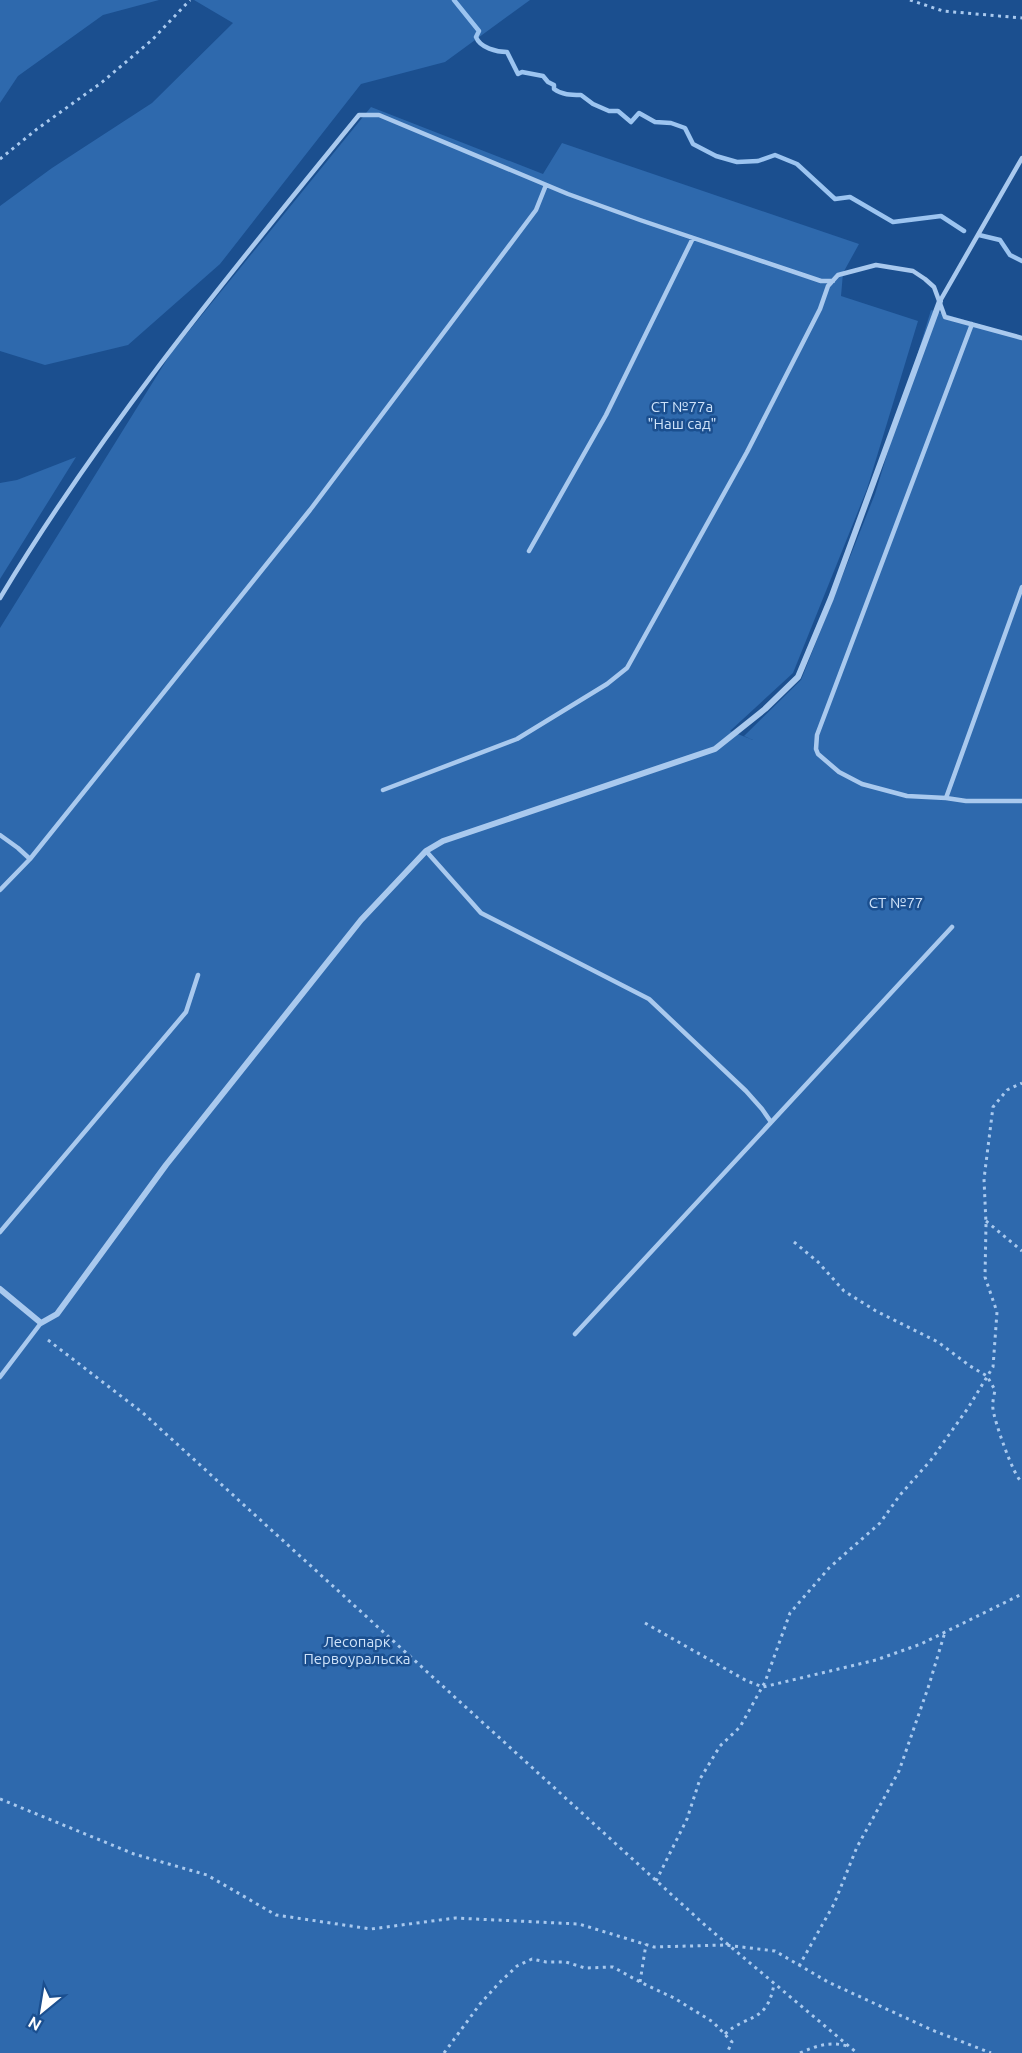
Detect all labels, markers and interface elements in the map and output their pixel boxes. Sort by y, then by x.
park label: СТ №77а "Наш сад" [648,398,716,432]
park label: СТ №77 [869,894,923,911]
park label: Лесопарк Первоуральска [303,1633,411,1667]
north arrow [12,1981,72,2041]
text: N [25,2013,44,2035]

